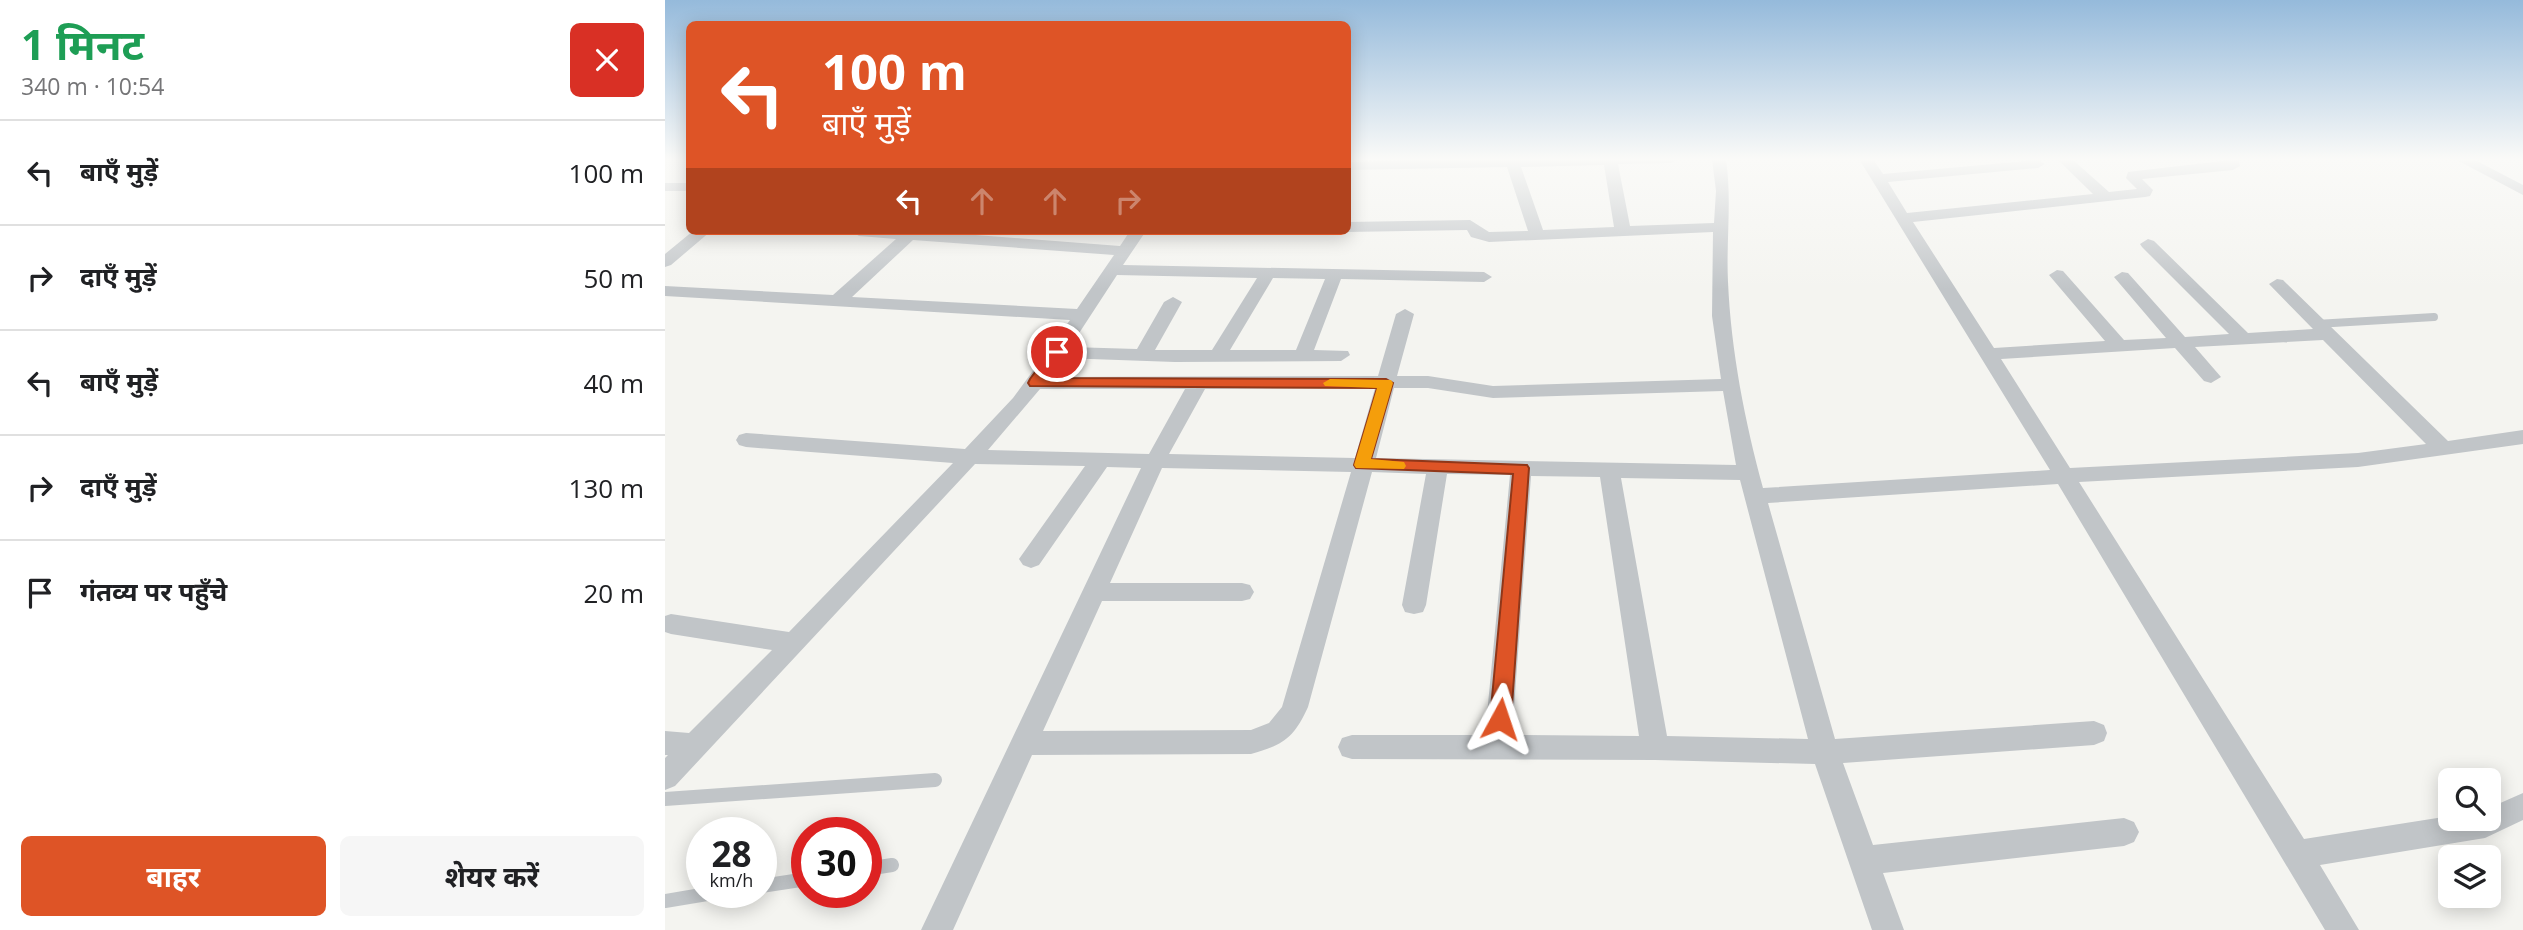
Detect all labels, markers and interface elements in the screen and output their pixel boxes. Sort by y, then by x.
text: 1 मिनट [21,15,144,72]
button: close [570,23,644,97]
text: 100 m [822,38,967,104]
icon: left [707,49,798,140]
text: 340 m · 10:54 [21,70,164,102]
text: बाएँ मुड़ें [822,101,911,144]
text: बाएँ मुड़ें [80,153,158,189]
icon: left [21,154,59,192]
text: 100 m [569,155,644,191]
icon: left [890,182,928,220]
icon: ahead [963,182,1001,220]
icon: ahead [1036,182,1074,220]
icon: right [1109,182,1147,220]
text: दाएँ मुड़ें [80,258,157,294]
icon: right [21,259,59,297]
text: 50 m [583,260,644,296]
pin [1027,322,1087,382]
icon: arrive [1038,333,1076,371]
text: बाएँ मुड़ें [80,363,158,399]
icon: left [21,364,59,402]
text: 40 m [583,365,644,401]
text: दाएँ मुड़ें [80,468,157,504]
icon: right [21,469,59,507]
text: 130 m [569,470,644,506]
text: गंतव्य पर पहुँचे [80,573,227,609]
icon: arrive [21,574,59,612]
text: 20 m [583,575,644,611]
position arrow [1463,682,1537,756]
map controls [2438,768,2501,908]
button: search [2438,768,2501,831]
speed limit sign: 30 [791,817,882,908]
text: 28 [711,830,752,877]
button: बाहर [21,836,326,916]
button: शेयर करें [340,836,644,916]
button: layers [2438,845,2501,908]
text: km/h [710,868,753,892]

